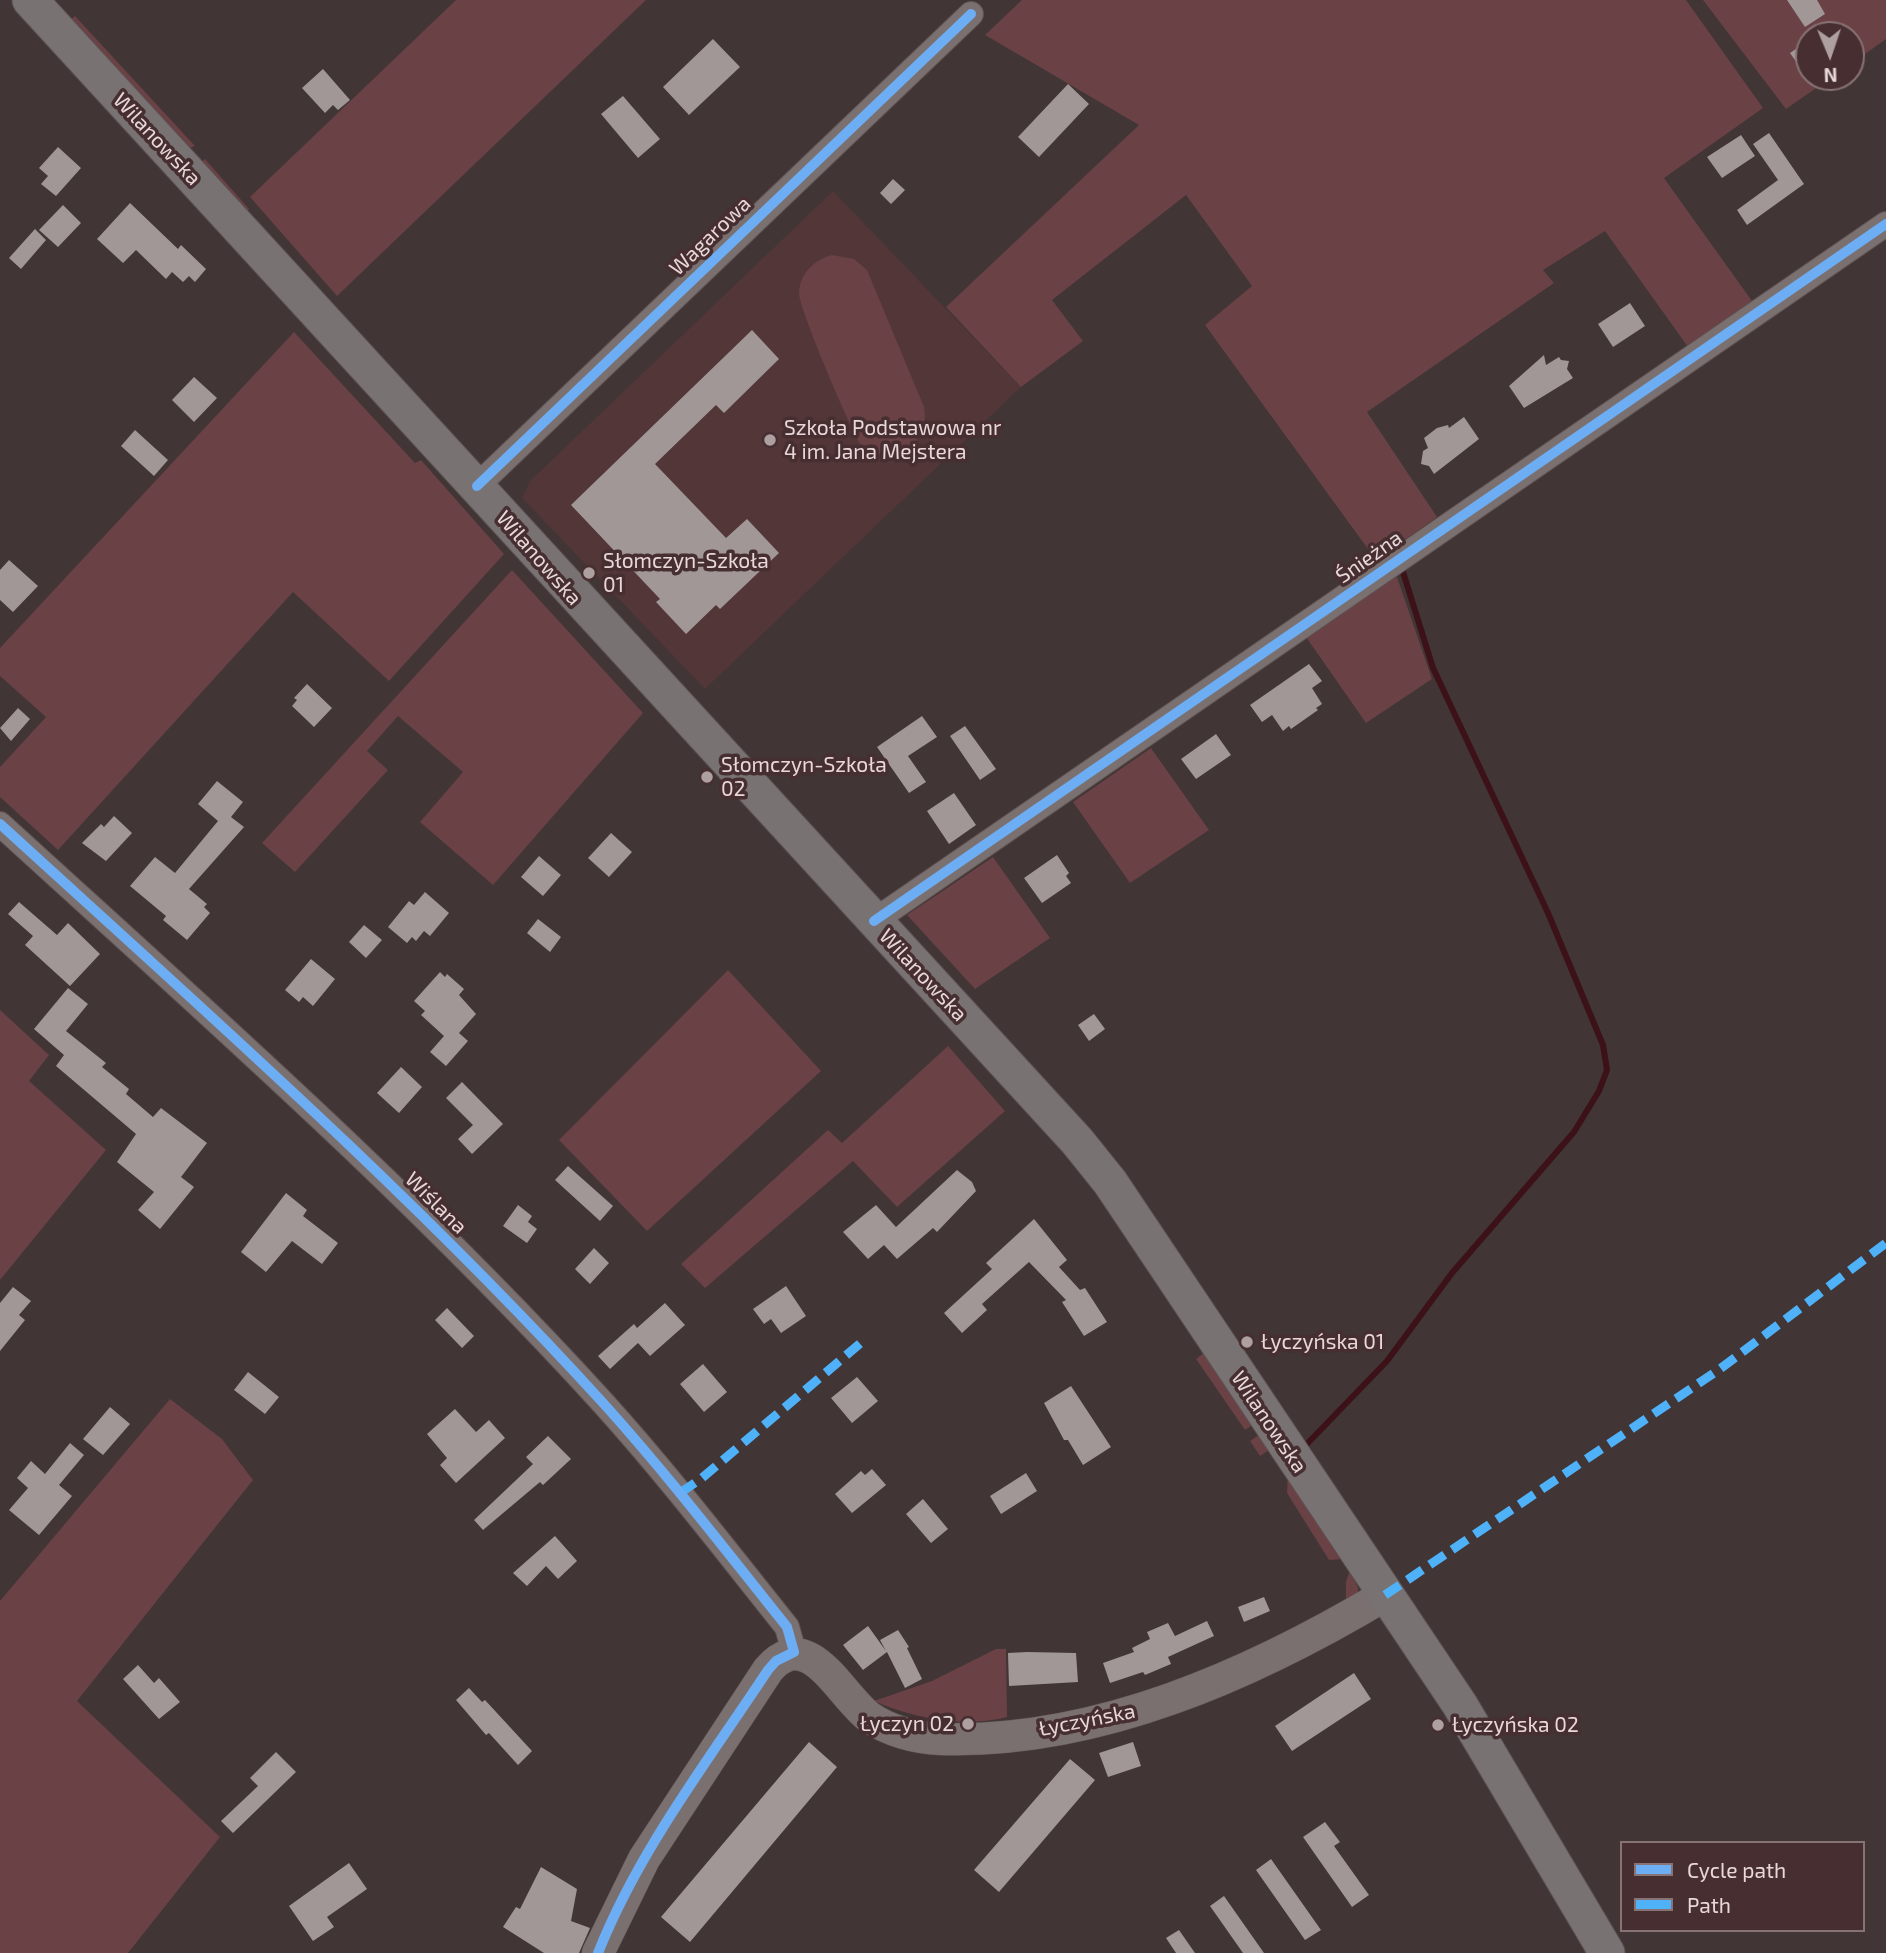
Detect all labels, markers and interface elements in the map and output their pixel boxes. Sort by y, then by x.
north arrow [1795,21,1865,91]
text: N [1823,64,1838,87]
street label: Wilanowska [108,88,206,190]
street label: Wagarowa [664,191,756,281]
place label: Szkoła Podstawowa nr 4 im. Jana Mejstera [784,415,1001,465]
marker: Szkoła Podstawowa nr 4 im. Jana Mejstera [762,432,778,448]
street label: Wilanowska [491,506,587,610]
street label: Śnieżna [1331,525,1407,589]
place label: Słomczyn-Szkoła 01 [603,548,769,598]
marker: Słomczyn-Szkoła 01 [581,565,597,581]
place label: Słomczyn-Szkoła 02 [721,752,887,802]
marker: Słomczyn-Szkoła 02 [699,769,715,785]
street label: Wilanowska [874,924,972,1026]
street label: Wiślana [400,1167,472,1239]
place label: Łyczyńska 01 [1261,1329,1384,1355]
marker: Łyczyńska 01 [1239,1334,1255,1350]
street label: Wilanowska [1226,1366,1312,1478]
street label: Łyczyńska [1037,1698,1137,1742]
place label: Łyczyn 02 [860,1711,954,1737]
place label: Łyczyńska 02 [1452,1712,1579,1738]
marker: Łyczyn 02 [960,1716,976,1732]
marker: Łyczyńska 02 [1430,1717,1446,1733]
legend [1620,1841,1865,1932]
text: Cycle path [1687,1857,1786,1882]
text: Path [1687,1892,1731,1917]

